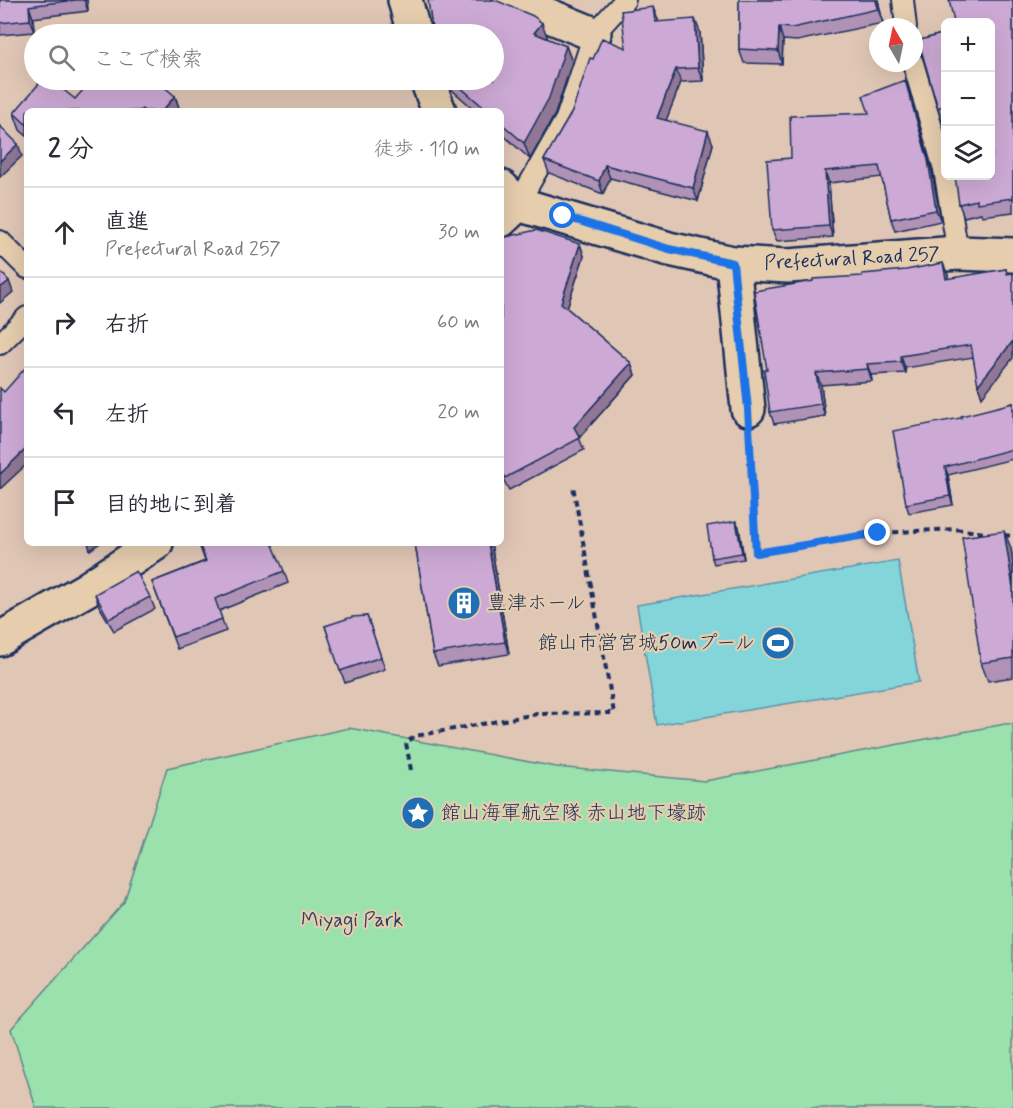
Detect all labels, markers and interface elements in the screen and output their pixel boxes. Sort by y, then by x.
north arrow [869,18,923,72]
map controls [941,18,995,180]
button: + [941,18,995,72]
search box [24,24,504,90]
icon: search [45,41,78,74]
text: ここで検索 [93,46,203,74]
button: − [941,72,995,126]
button: layers [941,126,995,180]
text: 2 分 [48,133,94,167]
text: 徒歩 · 110 m [374,136,480,163]
route start [549,202,575,228]
text: 直進 [105,208,149,236]
icon: ahead [48,216,81,249]
text: 30 m [438,219,480,246]
text: Prefectural Road 257 [105,236,281,263]
street label: Prefectural Road 257 [764,241,940,277]
icon: right [48,306,81,339]
text: 60 m [437,309,480,336]
text: 右折 [105,311,149,339]
icon: left [48,396,81,429]
text: 20 m [437,399,480,426]
text: 左折 [105,401,149,429]
icon: arrive [48,486,81,519]
text: 目的地に到着 [105,491,237,519]
route end [864,519,890,545]
building icon: 豊津ホール [446,585,482,621]
place label: 豊津ホール [487,590,586,617]
sports icon: 館山市営宮城50mプール [760,625,796,661]
place label: 館山市営宮城50mプール [538,630,755,657]
place icon: 館山海軍航空隊 赤山地下壕跡 [400,795,436,831]
place label: 館山海軍航空隊 赤山地下壕跡 [441,800,706,827]
park label: Miyagi Park [301,907,403,935]

